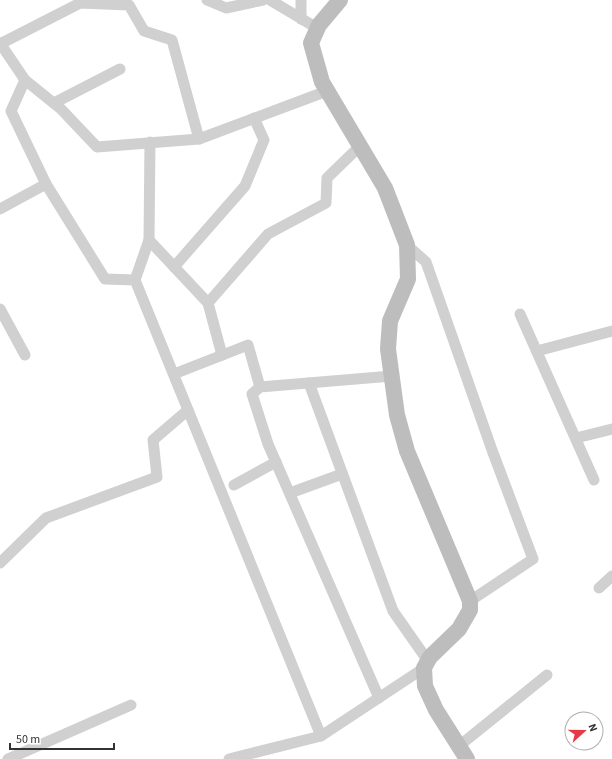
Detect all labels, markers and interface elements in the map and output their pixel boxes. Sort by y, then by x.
north arrow [564,711,604,751]
text: N [585,721,601,734]
scale bar [10,725,114,751]
text: 50 m [16,731,40,748]

